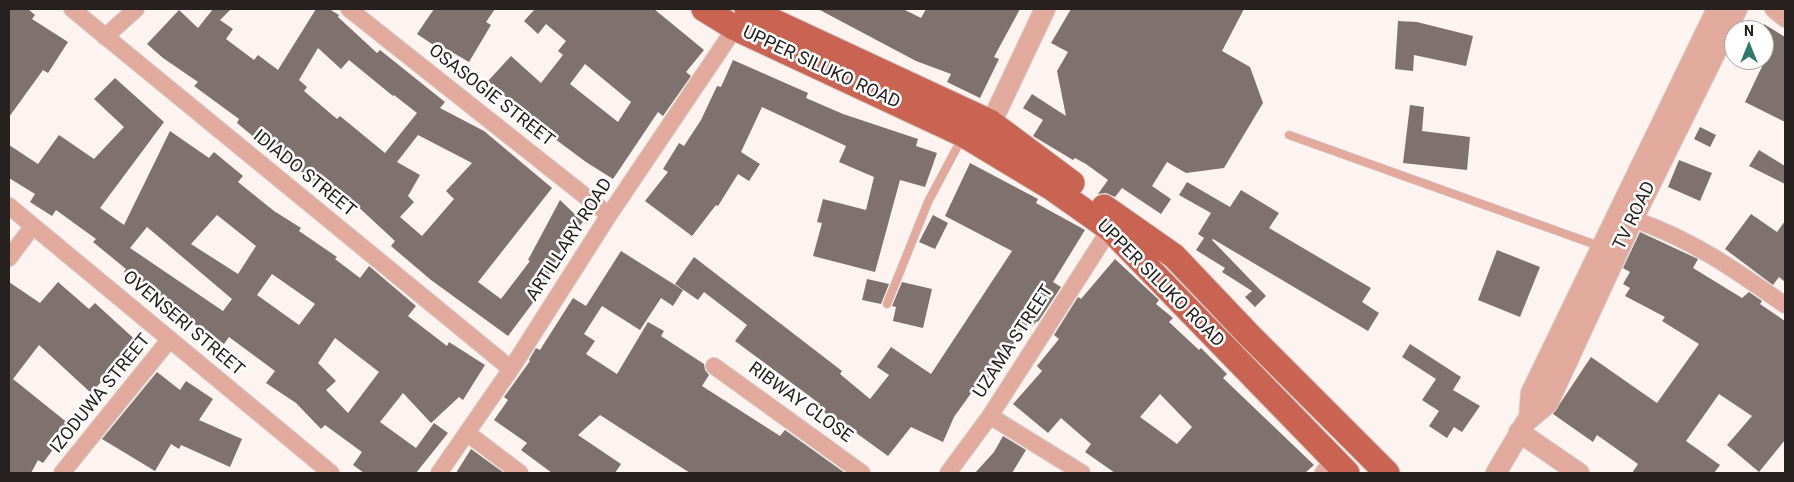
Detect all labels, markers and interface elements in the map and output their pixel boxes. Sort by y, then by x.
north arrow [1724,20,1774,70]
street label: UPPER SILUKO ROAD [739,22,903,114]
text: N [1744,23,1754,39]
street label: OSASOGIE STREET [424,40,558,152]
street label: IDIADO STREET [248,126,360,222]
street label: ARTILLARY ROAD [522,175,618,305]
street label: TV ROAD [1609,178,1661,254]
street label: UPPER SILUKO ROAD [1092,216,1228,352]
street label: OVENSERI STREET [118,267,248,381]
street label: UZAMA STREET [969,281,1059,403]
street label: IZODUWA STREET [46,330,156,458]
street label: RIBWAY CLOSE [744,358,856,448]

